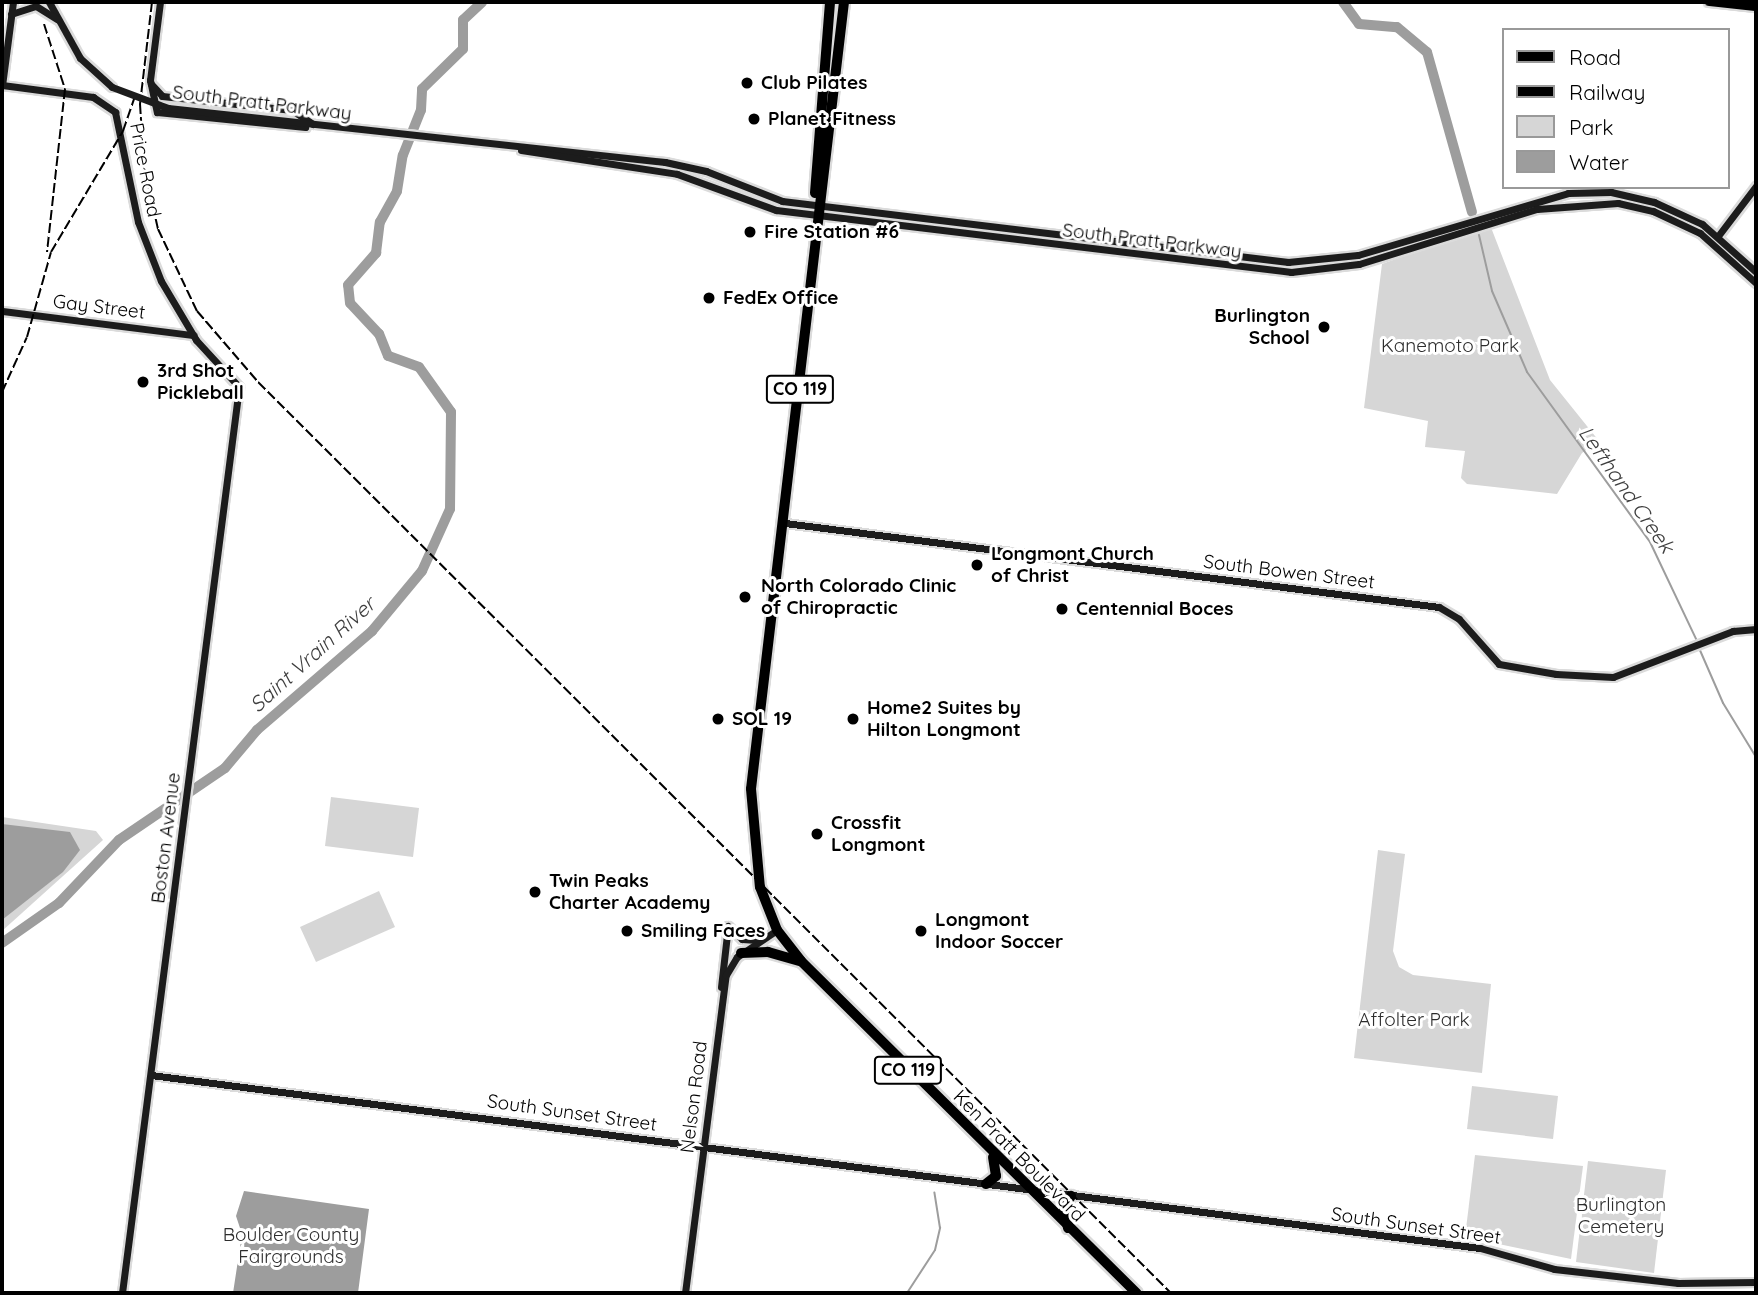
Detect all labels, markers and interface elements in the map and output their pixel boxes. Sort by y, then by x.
legend [1502,28,1730,189]
text: Road [1569,44,1621,70]
place label: Club Pilates [761,72,867,94]
marker: Club Pilates [739,75,755,91]
text: Railway [1569,79,1645,105]
street label: South Pratt Parkway [171,81,353,125]
place label: Planet Fitness [768,108,896,130]
marker: Planet Fitness [746,111,762,127]
text: Park [1569,114,1613,140]
street label: Price Road [125,121,165,219]
text: Water [1569,149,1629,175]
street label: South Pratt Parkway [1061,219,1243,263]
place label: Fire Station #6 [764,221,899,243]
marker: Fire Station #6 [742,224,758,240]
place label: FedEx Office [723,287,839,309]
street label: Gay Street [52,290,146,324]
marker: FedEx Office [701,290,717,306]
place label: Burlington School [1214,305,1310,349]
marker: Burlington School [1316,319,1332,335]
park label: Kanemoto Park [1381,335,1519,357]
place label: 3rd Shot Pickleball [157,360,244,404]
marker: 3rd Shot Pickleball [135,374,151,390]
road number: CO 119 [765,374,835,404]
water label: Lefthand Creek [1574,421,1680,557]
place label: Longmont Church of Christ [991,543,1154,587]
street label: South Bowen Street [1202,550,1376,594]
marker: Longmont Church of Christ [969,557,985,573]
place label: North Colorado Clinic of Chiropractic [761,575,956,619]
marker: North Colorado Clinic of Chiropractic [735,587,755,607]
water label: Saint Vrain River [244,591,380,717]
place label: Centennial Boces [1076,598,1233,620]
marker: Centennial Boces [1054,601,1070,617]
place label: Home2 Suites by Hilton Longmont [867,697,1021,741]
place label: SOL 19 [732,708,792,730]
marker: SOL 19 [710,711,726,727]
marker: Home2 Suites by Hilton Longmont [845,711,861,727]
street label: Boston Avenue [147,771,185,905]
place label: Crossfit Longmont [831,812,925,856]
marker: Crossfit Longmont [809,826,825,842]
place label: Twin Peaks Charter Academy [549,870,710,914]
marker: Twin Peaks Charter Academy [527,884,543,900]
place label: Longmont Indoor Soccer [935,909,1063,953]
place label: Smiling Faces [641,920,765,942]
marker: Smiling Faces [619,923,635,939]
marker: Longmont Indoor Soccer [913,923,929,939]
park label: Affolter Park [1358,1009,1470,1031]
street label: Nelson Road [676,1040,712,1154]
road number: CO 119 [873,1056,943,1084]
street label: Ken Pratt Boulevard [948,1085,1090,1227]
street label: South Sunset Street [486,1090,658,1136]
park label: Burlington Cemetery [1576,1194,1666,1238]
street label: South Sunset Street [1330,1203,1502,1249]
park label: Boulder County Fairgrounds [223,1224,359,1268]

